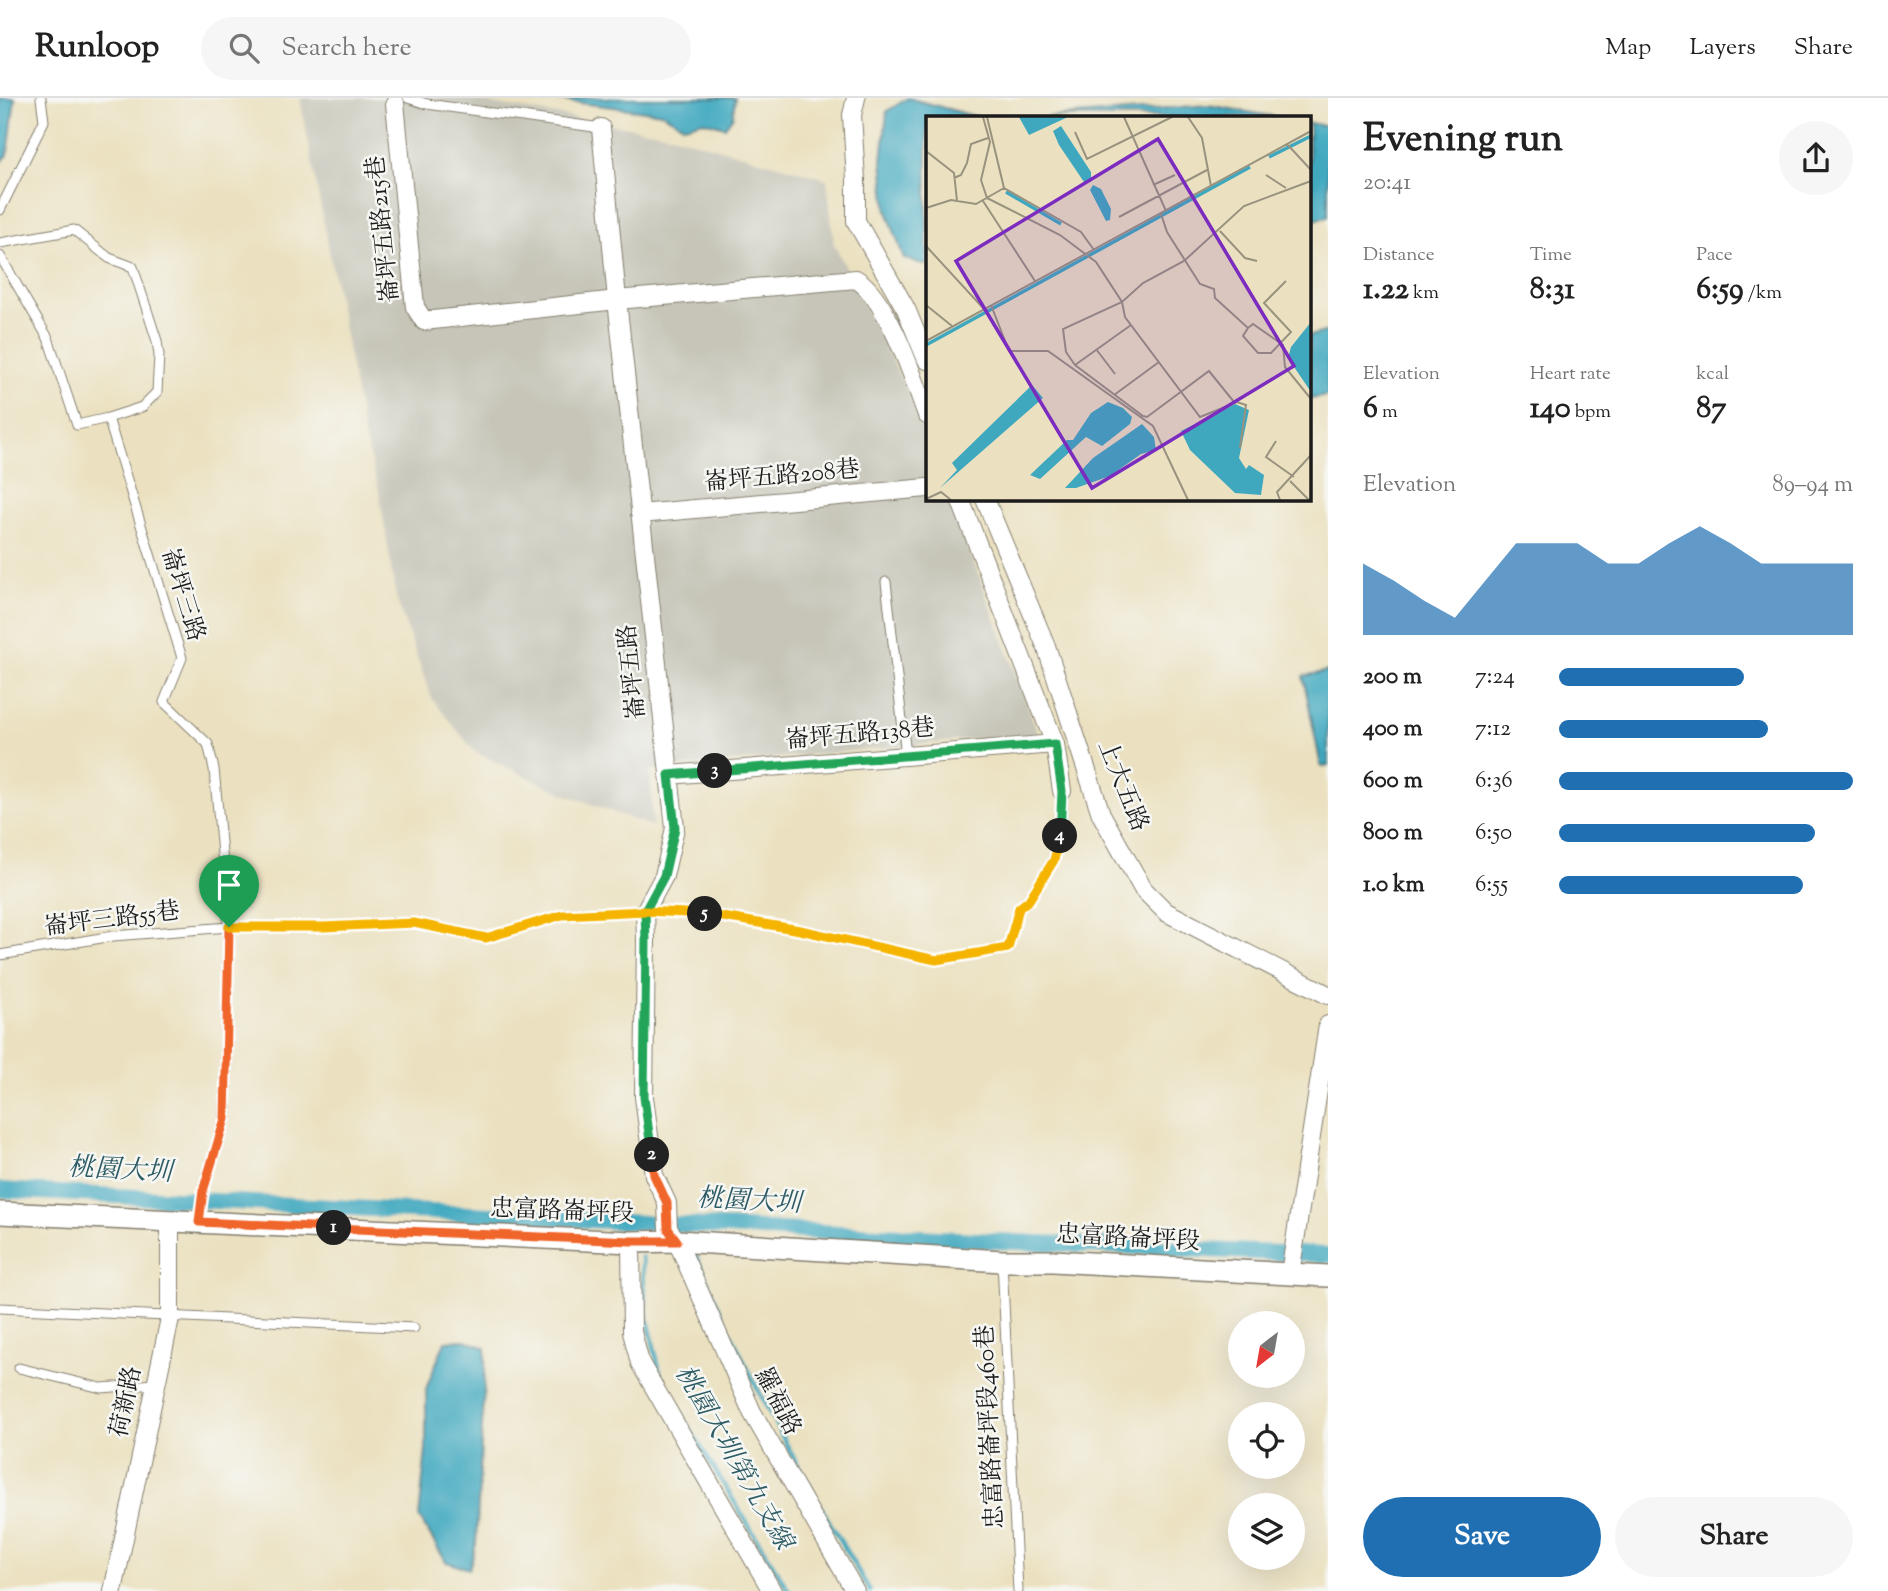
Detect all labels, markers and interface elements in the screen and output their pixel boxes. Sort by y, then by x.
search box [201,17,691,80]
text: Runloop [35,24,159,72]
icon: search [225,29,263,67]
text: Search here [281,30,412,67]
text: Map [1605,31,1651,65]
text: Layers [1689,31,1756,65]
text: Share [1794,31,1853,65]
text: Evening run [1363,114,1563,168]
inset map [926,116,1310,500]
button: share [1779,121,1853,195]
street label: 崙坪五路215巷 [359,154,409,304]
text: 20:41 [1363,167,1411,200]
text: Distance [1363,242,1435,269]
text: Time [1530,242,1572,269]
text: Pace [1696,242,1733,269]
text: 1.22 [1363,269,1409,312]
text: 8:31 [1530,269,1575,312]
text: 6:59 [1696,269,1744,312]
text: km [1409,280,1439,307]
text: /km [1744,280,1782,307]
text: Elevation [1363,361,1440,388]
text: Heart rate [1530,361,1611,388]
text: kcal [1696,361,1729,388]
text: 6 [1363,388,1378,431]
text: 140 [1530,388,1571,431]
text: 87 [1696,388,1726,431]
text: m [1378,399,1398,426]
text: bpm [1571,399,1611,426]
street label: 崙坪五路208巷 [703,453,861,501]
text: Elevation [1363,469,1456,502]
text: 89–94 m [1772,469,1853,502]
street label: 崙坪三路 [152,544,212,646]
street label: 崙坪五路 [611,622,655,722]
text: 200 m [1363,661,1422,694]
text: 7:24 [1475,661,1515,694]
street label: 崙坪五路138巷 [784,712,936,758]
text: 400 m [1363,713,1423,746]
text: 7:12 [1475,713,1511,746]
street label: 上大五路 [1088,735,1156,837]
pin: 3 [698,754,732,788]
text: 3 [711,757,718,784]
text: 600 m [1363,765,1423,798]
text: 6:36 [1475,765,1513,798]
text: 800 m [1363,817,1423,850]
text: 6:50 [1475,817,1512,850]
pin: 4 [1042,818,1078,854]
text: 4 [1055,822,1064,849]
pin [199,855,259,927]
icon: arrive [210,866,248,904]
text: 1.0 km [1363,869,1425,902]
text: 6:55 [1475,869,1508,902]
street label: 崙坪三路55巷 [42,895,182,945]
pin: 5 [688,896,722,932]
text: 5 [701,900,708,927]
pin: 2 [634,1138,670,1172]
text: 2 [647,1141,656,1168]
water label: 桃園大圳 [67,1150,177,1192]
water label: 桃園大圳 [696,1181,806,1223]
street label: 忠富路崙坪段 [489,1192,635,1232]
pin: 1 [316,1210,352,1246]
text: 1 [330,1214,337,1241]
street label: 忠富路崙坪段 [1055,1218,1201,1260]
north arrow [1228,1311,1306,1388]
map controls [1228,1311,1305,1570]
street label: 忠富路崙坪段460巷 [969,1324,1013,1530]
water label: 桃園大圳第九支線 [665,1359,803,1560]
street label: 羅福路 [746,1362,808,1442]
street label: 荷新路 [103,1363,151,1441]
button: locate [1228,1402,1305,1479]
button: layers [1228,1493,1305,1570]
button: Save [1363,1497,1601,1577]
button: Share [1615,1497,1853,1577]

